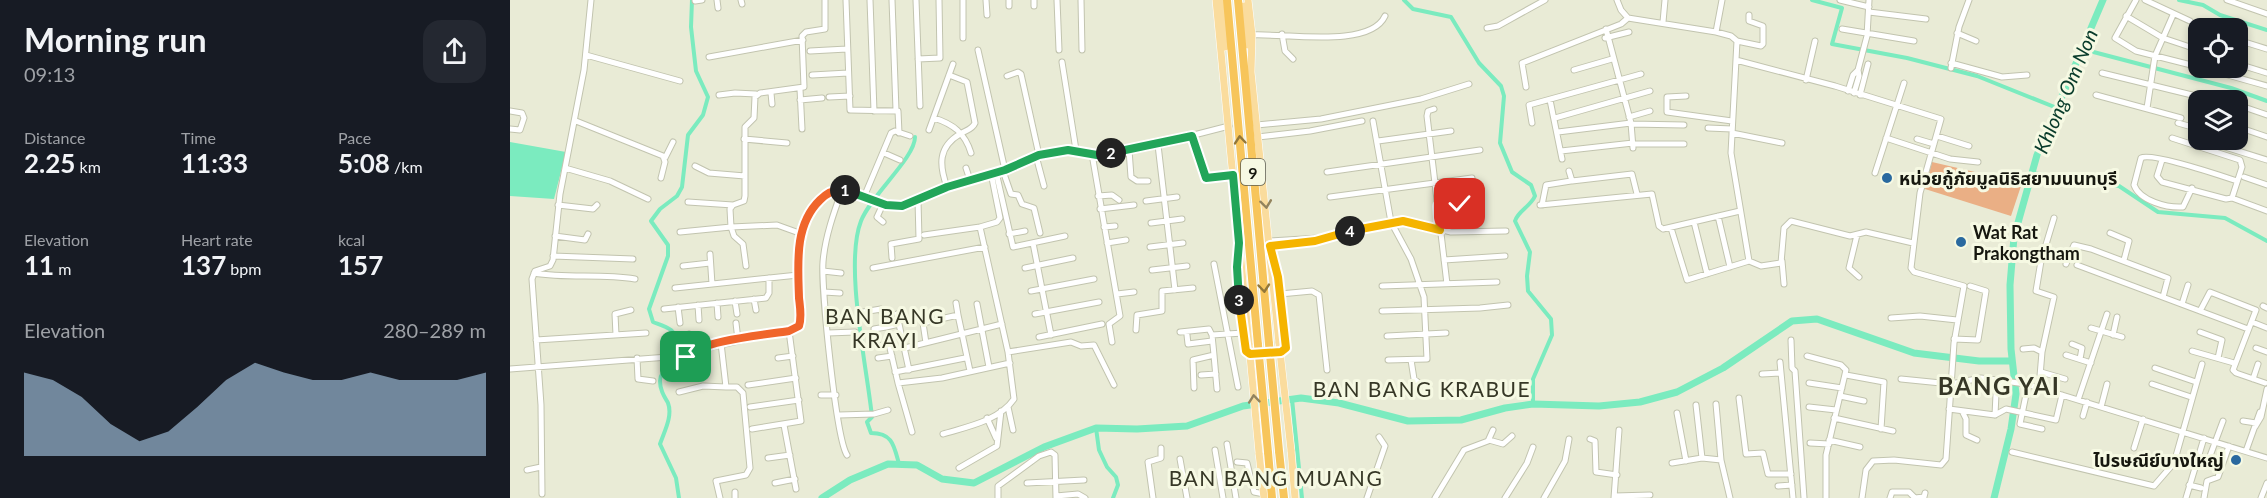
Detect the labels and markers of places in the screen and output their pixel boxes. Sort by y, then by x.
pin: 2 [1096,138,1126,168]
place label: หน่วยกู้ภัยมูลนิธิสยามนนทบุรี [1899,167,2117,190]
marker: หน่วยกู้ภัยมูลนิธิสยามนนทบุรี [1880,171,1894,185]
pin: 1 [830,175,860,205]
pin [1434,178,1485,229]
pin: 4 [1335,216,1365,246]
place label: Wat Rat Prakongtham [1973,221,2080,264]
marker: Wat Rat Prakongtham [1954,235,1968,249]
pin: 3 [1224,285,1254,315]
pin [660,331,711,382]
place label: ไปรษณีย์บางใหญ่ [2093,449,2224,471]
marker: ไปรษณีย์บางใหญ่ [2229,453,2243,467]

